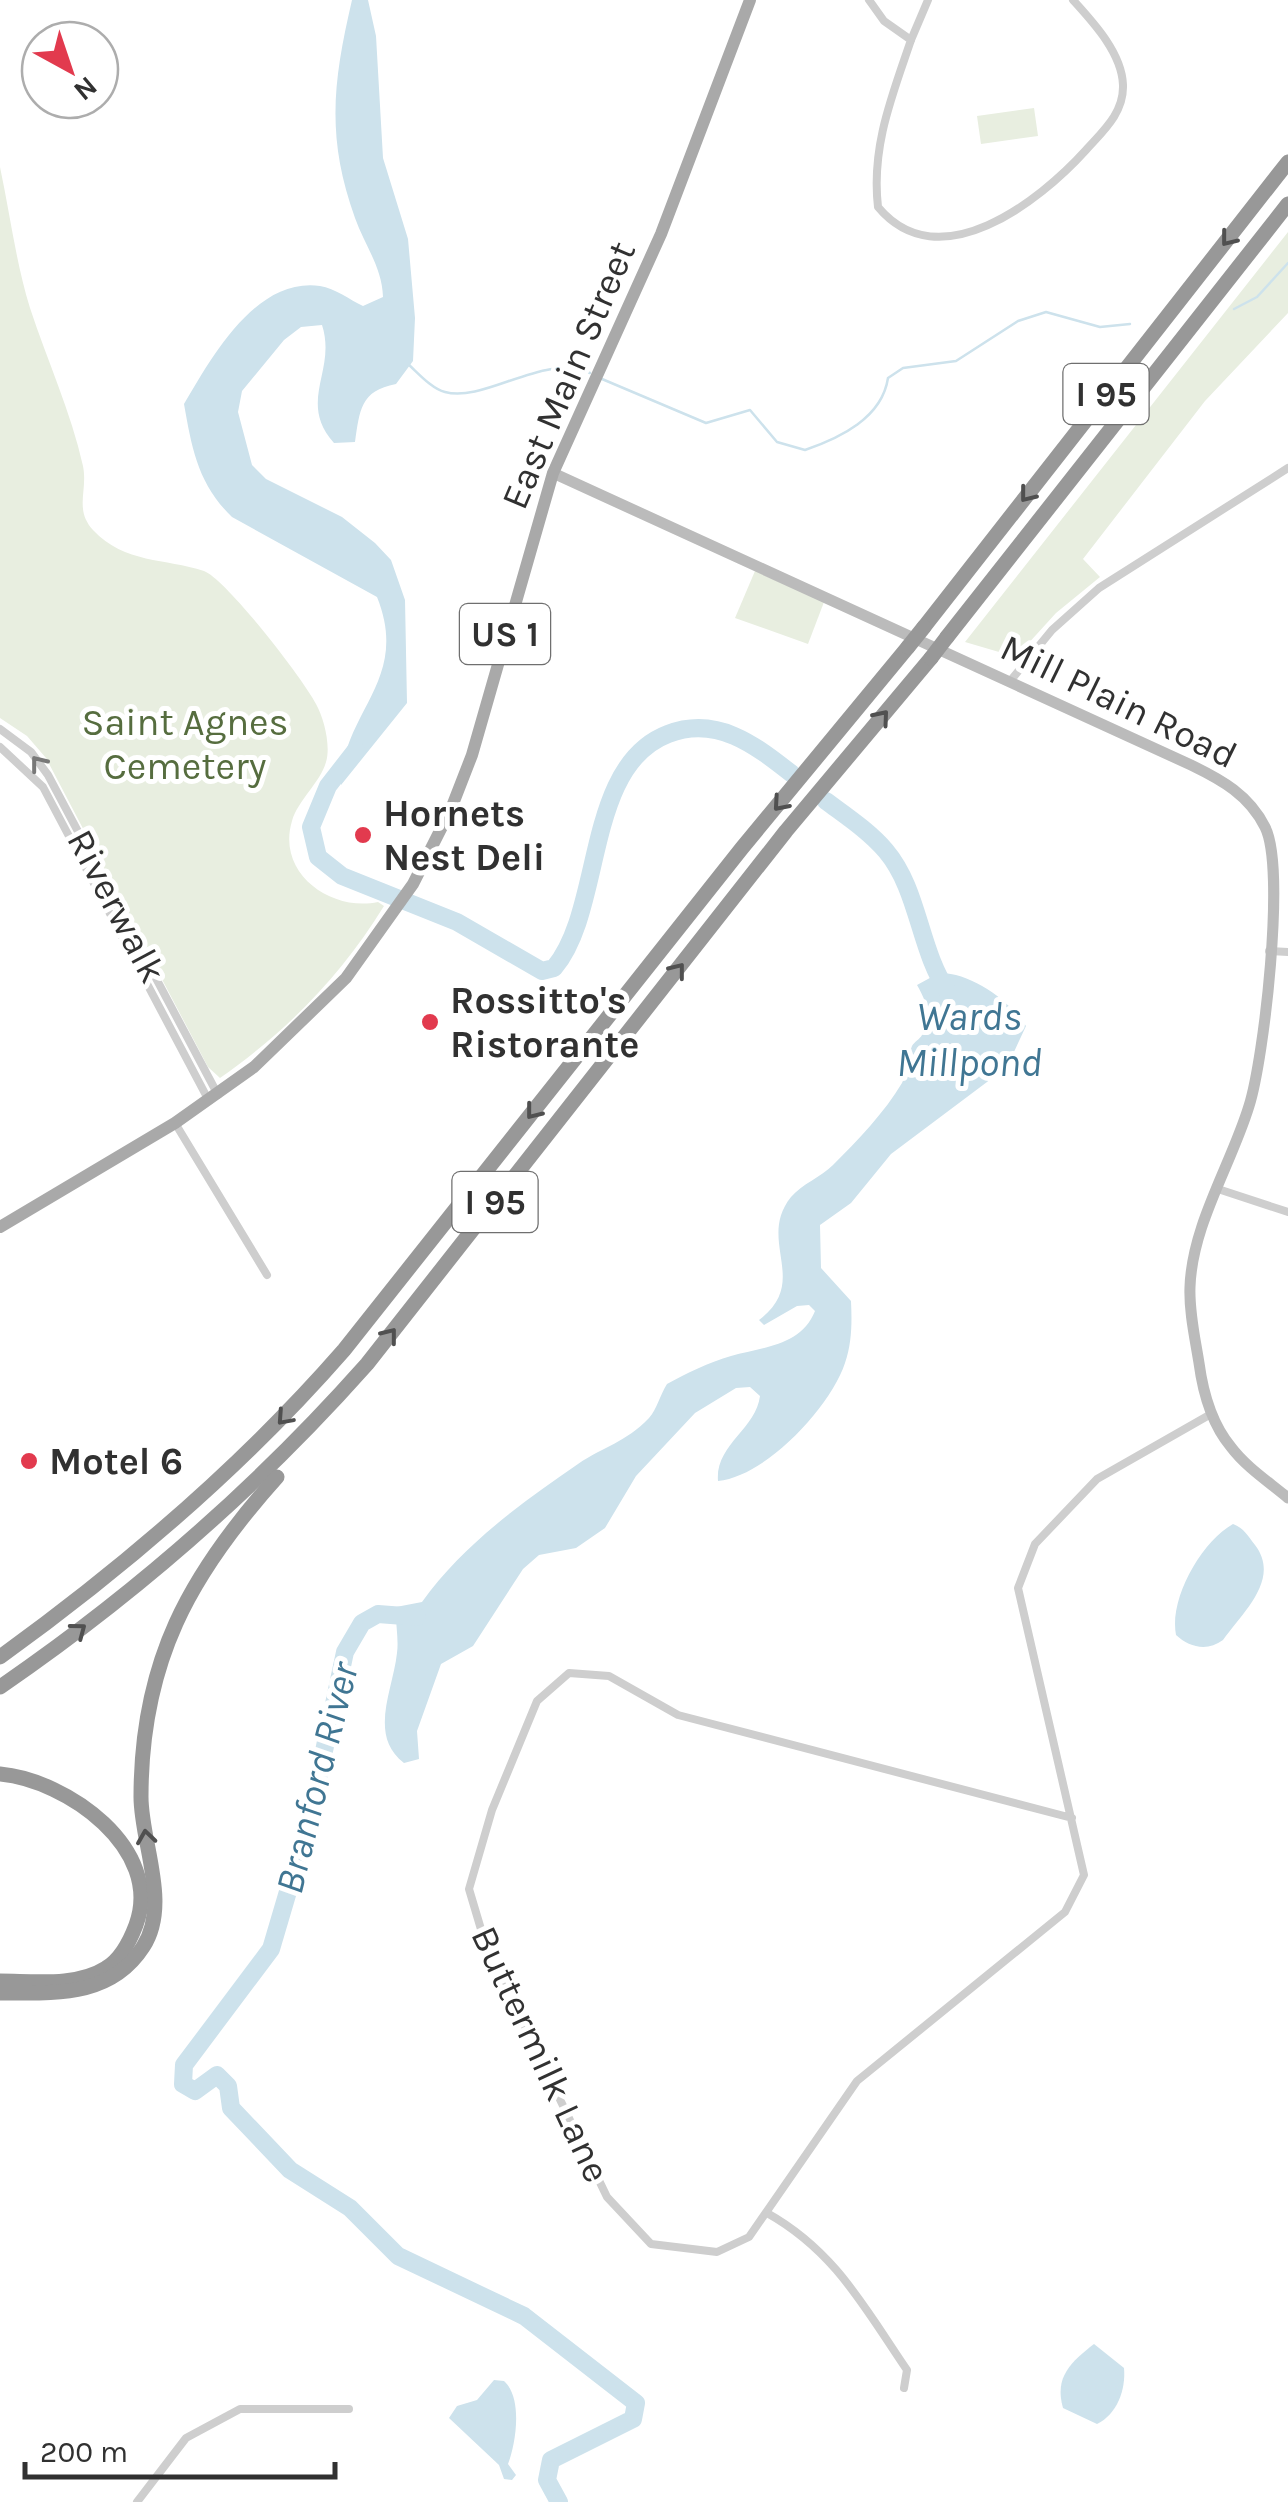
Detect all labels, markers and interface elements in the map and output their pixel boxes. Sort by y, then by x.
north arrow [20,20,120,120]
text: N [67,70,104,108]
one-way arrow [1222,228,1239,246]
street label: East Main Street [492,235,645,516]
road number: I 95 [1064,364,1148,424]
one-way arrow [1021,483,1039,501]
road number: US 1 [460,604,550,664]
street label: Mill Plain Road [993,625,1244,778]
park label: Saint Agnes Cemetery [81,700,289,789]
one-way arrow [870,710,888,728]
one-way arrow [32,757,50,775]
place label: Hornets Nest Deli [383,791,545,880]
one-way arrow [774,792,792,811]
street label: Riverwalk [57,822,176,991]
marker: Hornets Nest Deli [352,824,374,846]
one-way arrow [666,963,683,981]
place label: Rossitto's Ristorante [450,978,639,1067]
water label: Wards Millpond [896,993,1042,1086]
marker: Rossitto's Ristorante [419,1011,441,1033]
one-way arrow [527,1100,545,1118]
road number: I 95 [452,1172,538,1232]
one-way arrow [378,1329,396,1347]
one-way arrow [278,1406,296,1425]
place label: Motel 6 [49,1439,183,1484]
marker: Motel 6 [18,1450,40,1472]
one-way arrow [68,1625,86,1642]
water label: Branford River [265,1656,368,1899]
one-way arrow [137,1828,158,1845]
street label: Buttermilk Lane [462,1919,620,2189]
scale bar [25,2417,335,2479]
text: 200 m [40,2434,128,2470]

